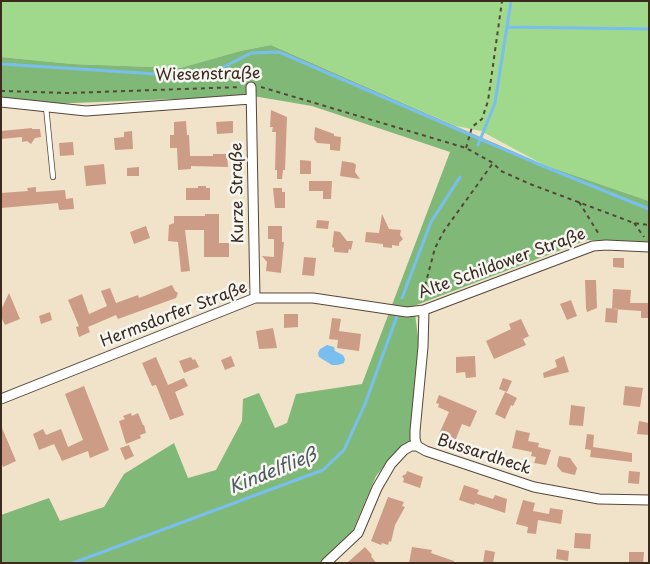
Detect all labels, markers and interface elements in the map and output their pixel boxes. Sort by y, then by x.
street label: Wiesenstraße [155,64,261,86]
street label: Kurze Straße [228,142,248,244]
street label: Alte Schildower Straße [416,225,588,303]
street label: Hermsdorfer Straße [98,278,250,352]
street label: Bussardheck [435,431,533,479]
water label: Kindelfließ [226,445,320,499]

